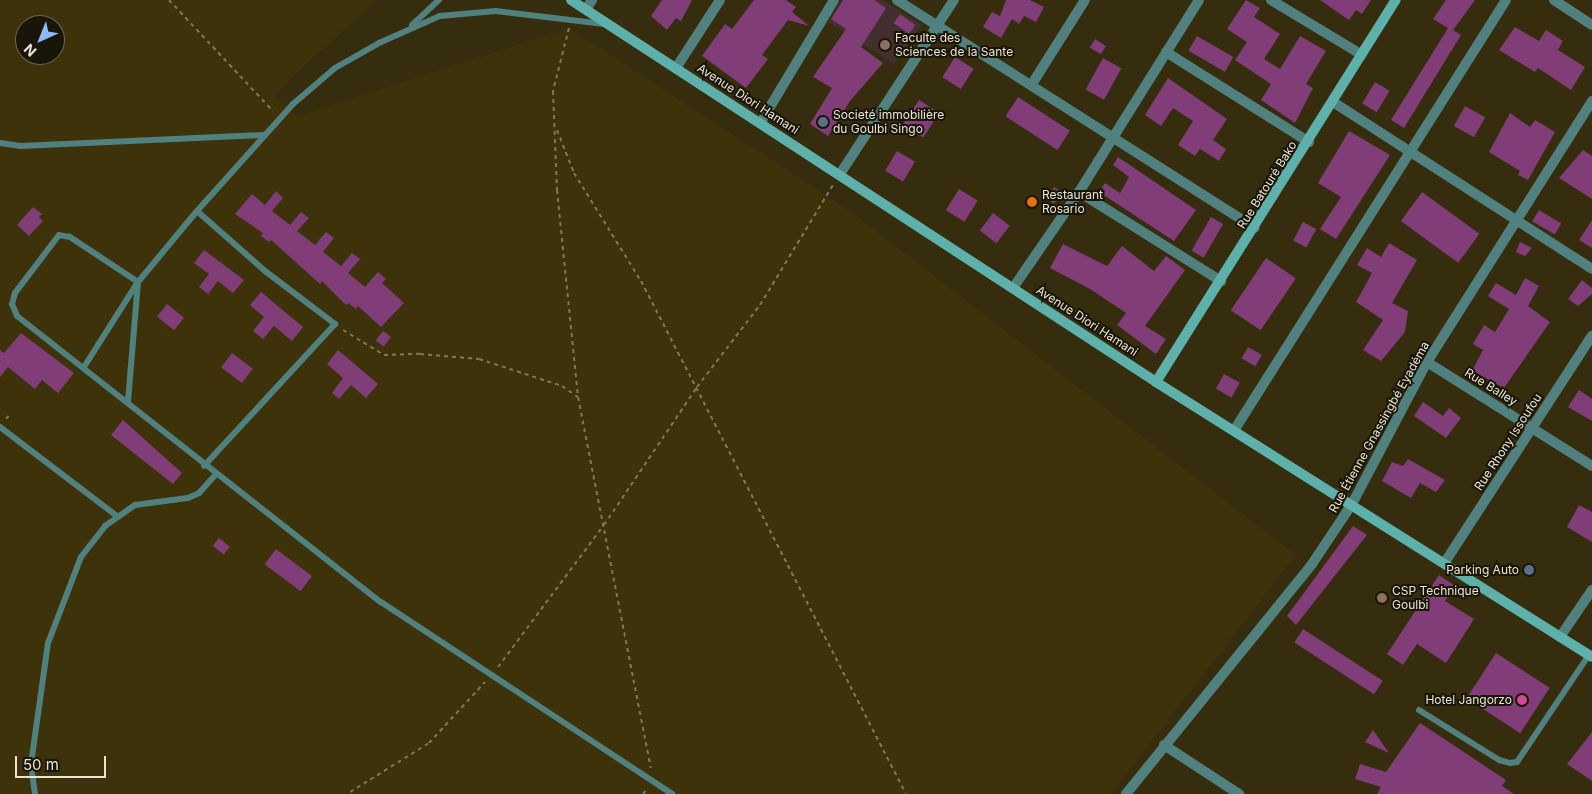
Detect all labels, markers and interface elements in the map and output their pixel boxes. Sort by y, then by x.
north arrow [15,15,65,65]
place label: Faculte des Sciences de la Sante [895,31,1013,59]
marker: Faculte des Sciences de la Sante [879,39,891,51]
text: N [20,41,40,60]
street label: Avenue Diori Hamani [695,61,801,137]
place label: Societé immobilière du Goulbi Singo [833,108,944,136]
marker: Societé immobilière du Goulbi Singo [817,116,829,128]
street label: Rue Batouré Bako [1234,138,1300,232]
place label: Restaurant Rosario [1042,188,1103,216]
marker: Restaurant Rosario [1026,196,1038,208]
street label: Avenue Diori Hamani [1034,283,1140,359]
street label: Rue Étienne Gnassingbé Eyadéma [1326,339,1432,515]
street label: Rue Balley [1462,365,1520,409]
street label: Rue Rhony Issoufou [1471,391,1545,493]
place label: Parking Auto [1446,563,1519,577]
marker: Parking Auto [1523,564,1535,576]
place label: CSP Technique Goulbi [1392,584,1479,612]
marker: CSP Technique Goulbi [1376,592,1388,604]
place label: Hotel Jangorzo [1425,693,1512,707]
marker: Hotel Jangorzo [1516,694,1528,706]
scale bar [18,746,109,778]
text: 50 m [23,755,59,774]

